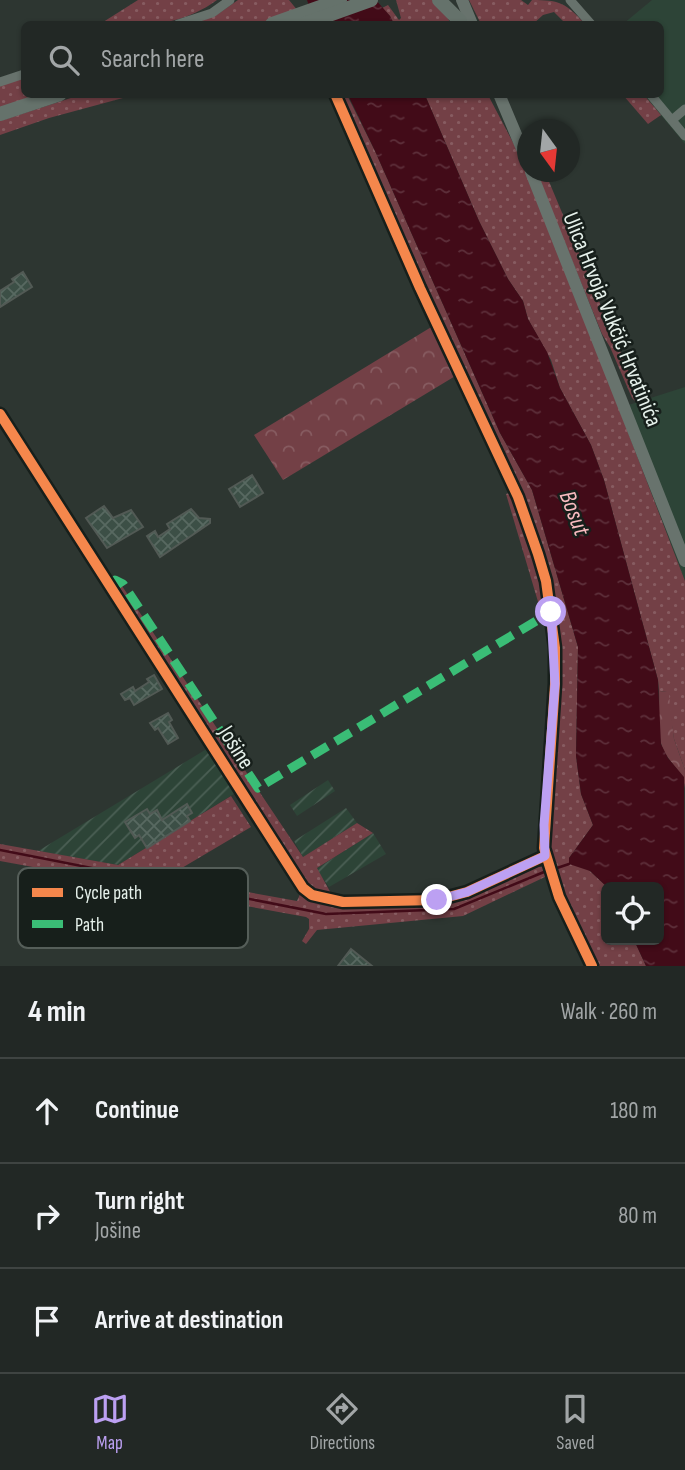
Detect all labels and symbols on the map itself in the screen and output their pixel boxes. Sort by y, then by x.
north arrow [517,119,580,182]
street label: Ulica Hrvoja Vukčić Hrvatinića [556,208,668,431]
water label: Bosut [553,487,597,540]
route start [535,596,566,627]
street label: Jošine [212,720,260,774]
legend [18,868,248,948]
text: Cycle path [75,882,142,905]
route end [421,884,452,915]
text: Path [75,914,104,937]

